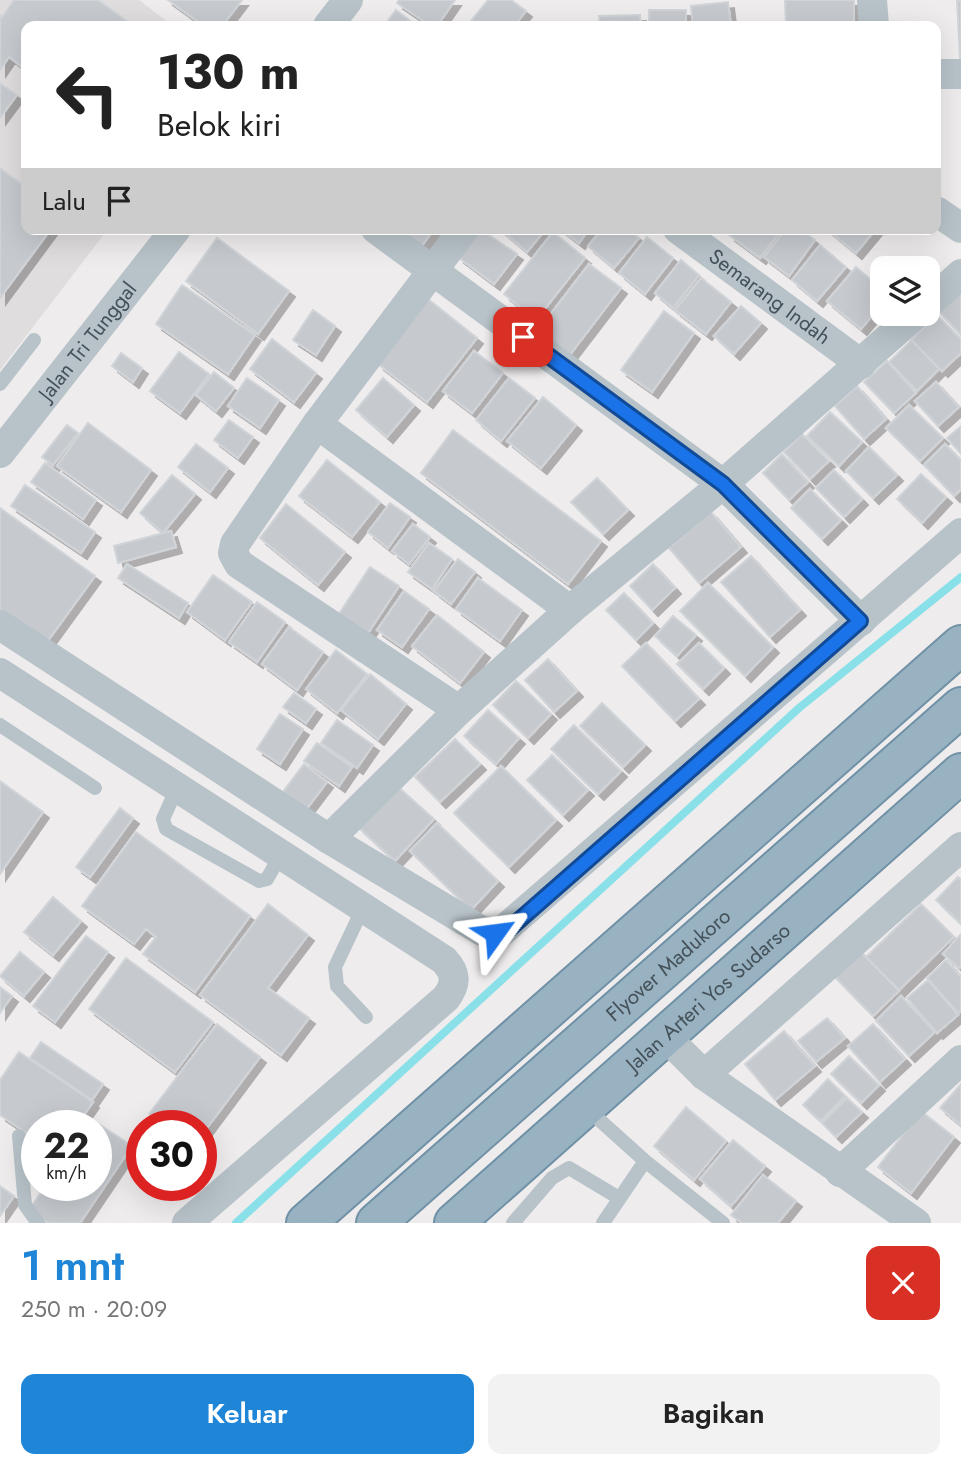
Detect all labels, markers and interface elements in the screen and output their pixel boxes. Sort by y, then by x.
text: 130 m [157,37,300,107]
icon: left [42,49,133,140]
text: Belok kiri [157,102,282,148]
text: Lalu [42,182,86,220]
icon: arrive [100,182,138,220]
street label: Semarang Indah [703,242,837,352]
map controls [870,256,940,326]
button: layers [870,256,940,326]
street label: Jalan Tri Tunggal [30,276,144,409]
pin [493,307,553,367]
icon: arrive [504,318,542,356]
position arrow [458,896,532,970]
street label: Flyover Madukoro [599,902,738,1028]
street label: Jalan Arteri Yos Sudarso [617,916,797,1081]
speed limit sign: 30 [126,1110,217,1201]
text: 22 [44,1121,89,1171]
text: km/h [46,1160,87,1186]
text: 1 mnt [21,1235,124,1296]
button: close [866,1246,940,1320]
text: 250 m · 20:09 [21,1292,167,1326]
button: Keluar [21,1374,474,1454]
button: Bagikan [488,1374,940,1454]

